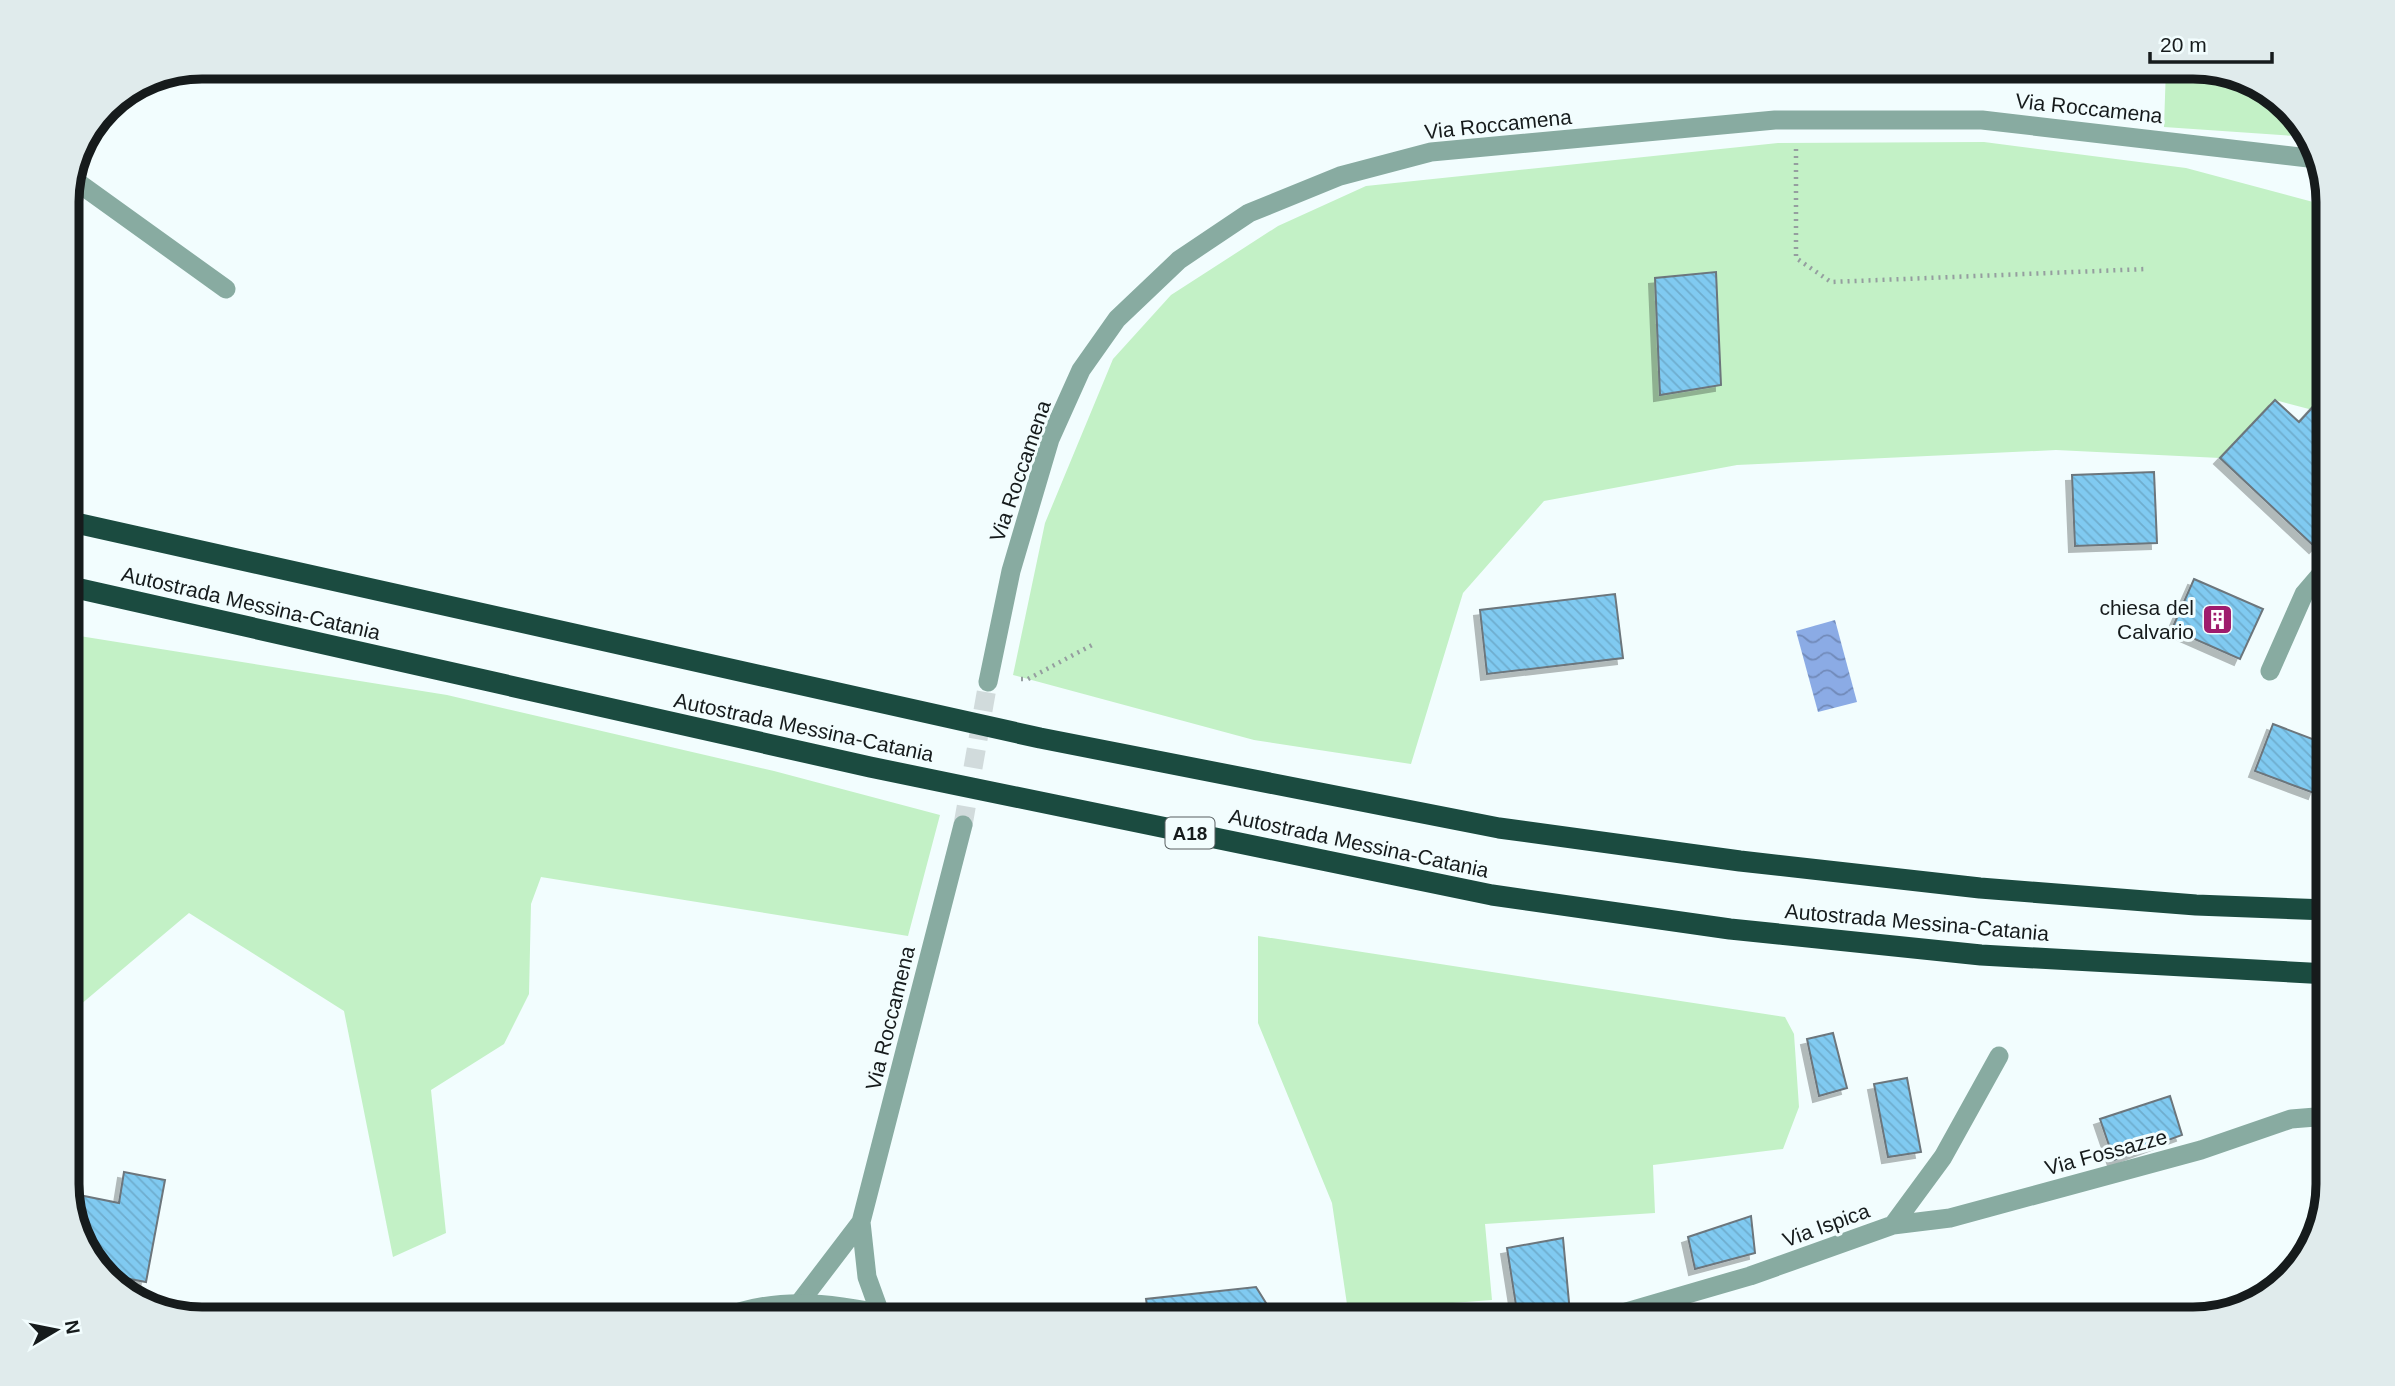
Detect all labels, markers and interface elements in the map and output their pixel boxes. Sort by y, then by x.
scale bar [2150,21,2272,65]
text: 20 m [2160,33,2207,56]
street label: Via Roccamena [2014,89,2164,127]
street label: Via Roccamena [1423,105,1573,143]
street label: Via Roccamena [985,397,1055,545]
street label: Autostrada Messina-Catania [119,562,383,644]
place label: chiesa del Calvario [2099,596,2194,643]
building icon: chiesa del Calvario [2200,602,2234,636]
street label: Autostrada Messina-Catania [672,688,936,766]
street label: Autostrada Messina-Catania [1227,804,1491,882]
road number: A18 [1166,818,1214,848]
street label: Autostrada Messina-Catania [1784,899,2050,945]
street label: Via Roccamena [861,943,919,1093]
street label: Via Fossazze [2042,1125,2170,1179]
street label: Via Ispica [1779,1199,1873,1251]
north arrow [21,1295,91,1365]
text: N [61,1319,84,1336]

